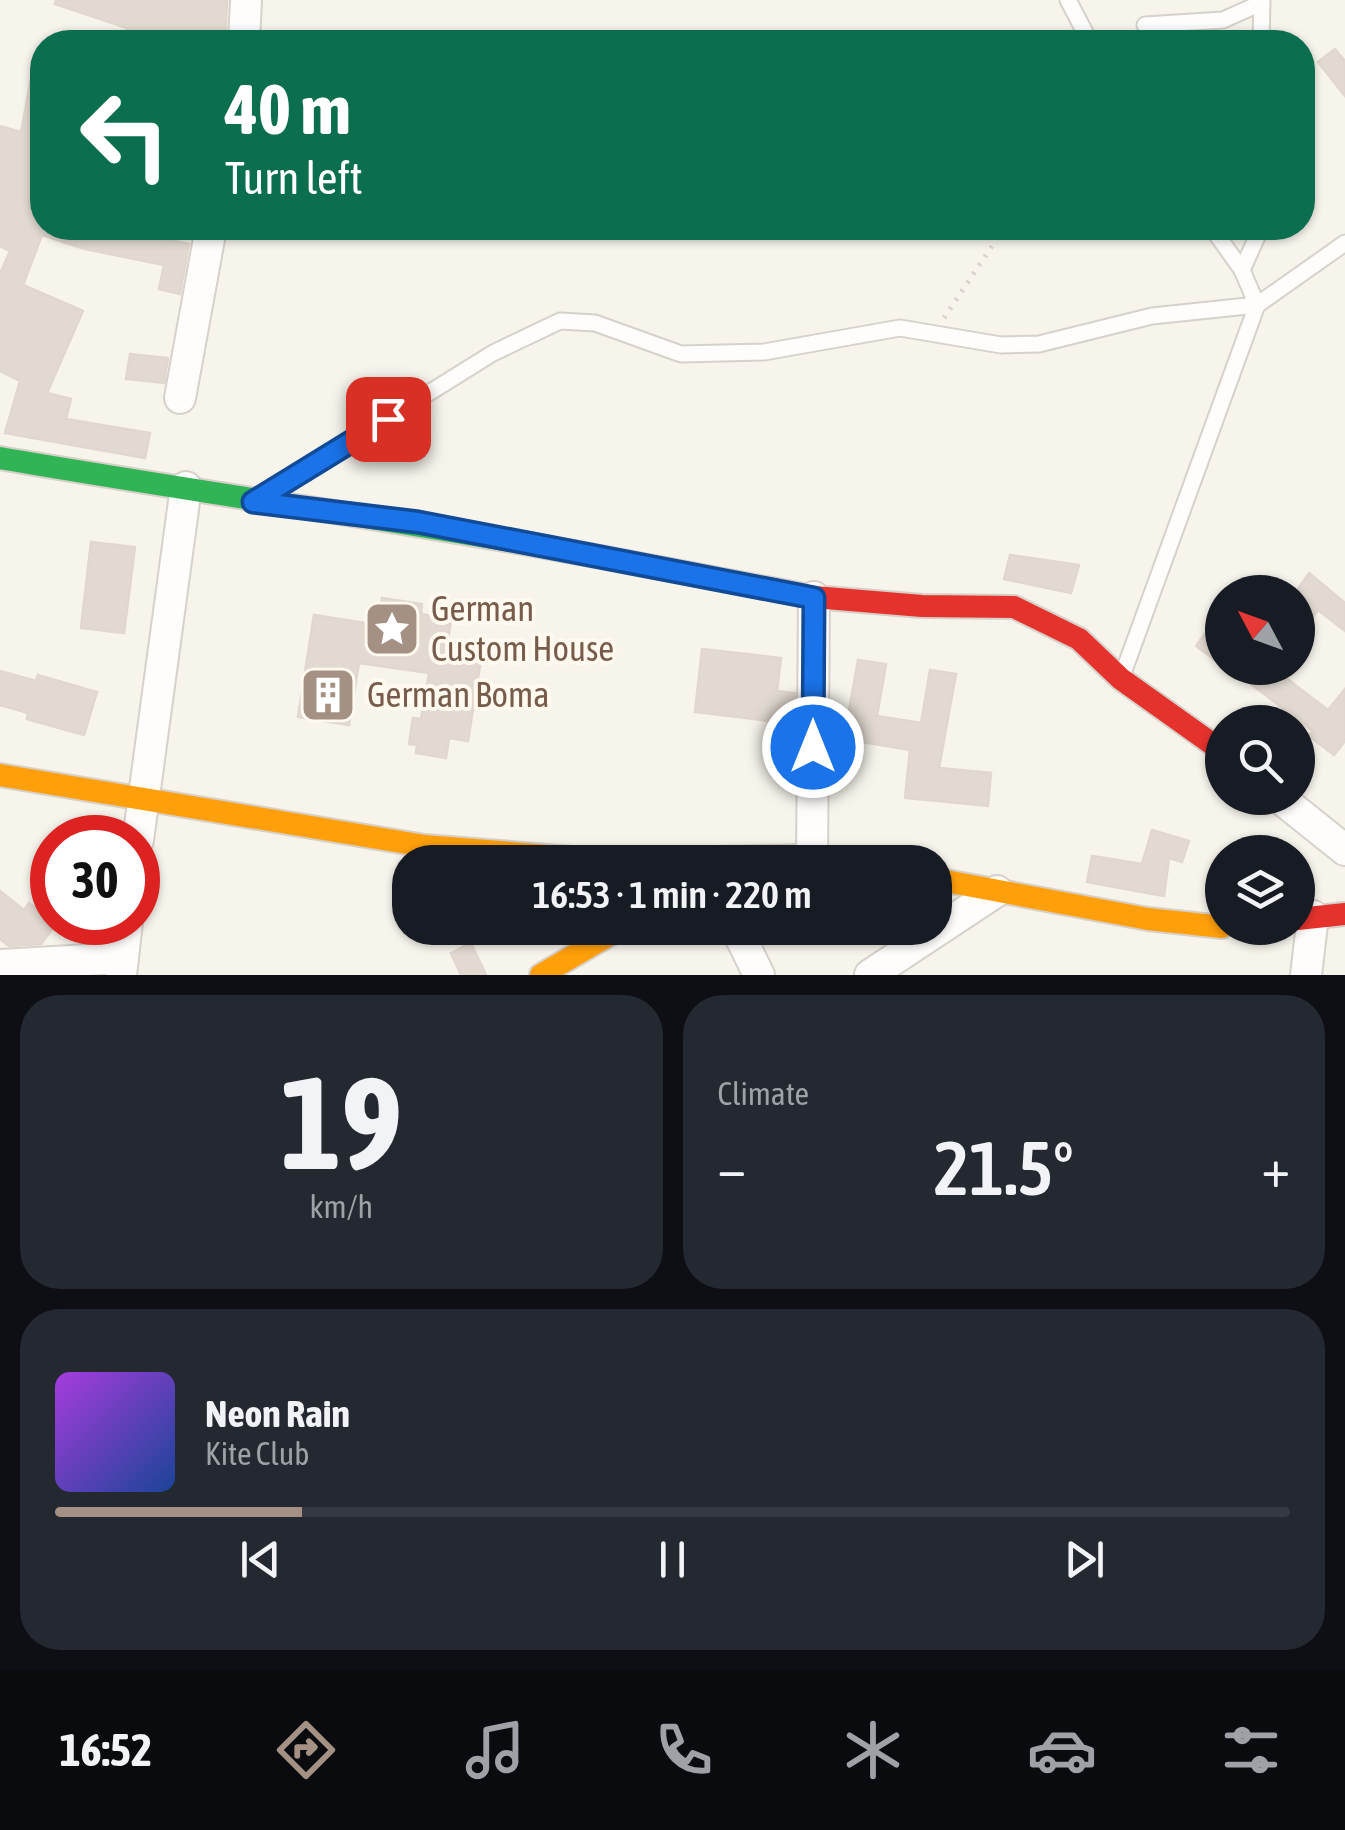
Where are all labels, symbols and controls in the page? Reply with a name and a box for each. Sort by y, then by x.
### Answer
text: 40 m [225,69,351,149]
icon: left [60,70,190,200]
text: Turn left [225,152,363,204]
pin [346,377,431,462]
icon: arrive [361,392,416,447]
north arrow [1205,575,1315,685]
map controls [1205,575,1315,945]
place label: German Custom House [431,588,614,668]
place icon: German Custom House [362,599,422,659]
building icon: German Boma [298,665,358,725]
place label: German Boma [367,674,550,714]
position arrow [761,695,865,799]
button: search [1205,705,1315,815]
speed limit sign: 30 [30,815,160,945]
button: layers [1205,835,1315,945]
text: 16:53 · 1 min · 220 m [532,873,812,916]
text: 19 [280,1048,402,1197]
text: Climate [718,1075,809,1112]
text: 21.5° [934,1125,1074,1211]
text: − [718,1136,746,1199]
text: + [1261,1136,1290,1199]
text: km/h [310,1188,373,1225]
text: Neon Rain [205,1392,350,1435]
text: Kite Club [205,1435,309,1472]
icon: previous [233,1532,288,1587]
icon: pause [645,1532,700,1587]
icon: next [1057,1532,1112,1587]
icon: directions [271,1715,341,1785]
icon: music [460,1715,530,1785]
icon: phone [649,1715,719,1785]
icon: climate [838,1715,908,1785]
icon: car [1027,1715,1097,1785]
icon: filters [1216,1715,1286,1785]
text: 16:52 [59,1724,152,1776]

